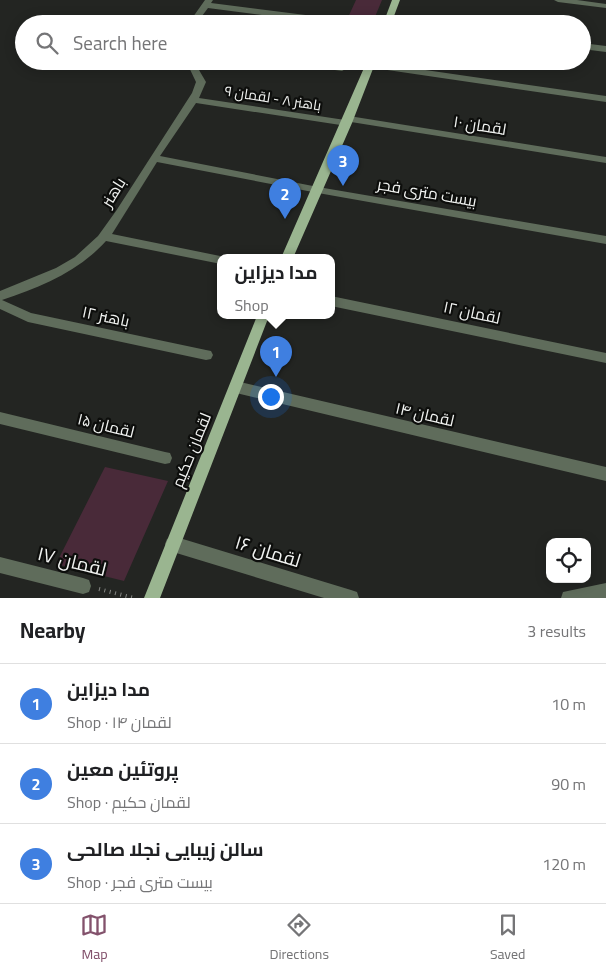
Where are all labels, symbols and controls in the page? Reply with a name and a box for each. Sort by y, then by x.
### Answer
search box [15,15,591,70]
text: Search here [73,25,167,61]
icon: search [33,29,61,57]
street label: باهنر ۸ - لقمان ۹ [223,78,323,118]
street label: لقمان ۱۰ [451,106,509,144]
pin: 3 [327,145,359,186]
street label: بیست متری فجر [374,168,479,216]
street label: باهنر [91,171,134,214]
pin: 2 [269,178,301,219]
popup [217,254,335,319]
text: مدا دیزاین [234,254,318,290]
text: Shop [234,290,269,320]
street label: لقمان ۱۲ [441,291,503,333]
street label: باهنر ۱۲ [79,296,133,336]
pin: 1 [260,336,292,377]
your location [258,384,284,410]
street label: لقمان ۱۴ [392,393,458,435]
street label: لقمان ۱۵ [74,403,138,447]
street label: لقمان حکیم [162,408,220,492]
street label: لقمان ۱۶ [230,524,306,578]
street label: لقمان ۱۷ [34,535,110,587]
map controls [546,538,591,583]
button: locate [546,538,591,583]
text: Nearby [20,611,86,650]
text: 3 results [527,616,586,646]
text: مدا دیزاین [67,671,150,707]
text: 1 [32,689,40,719]
text: 10 m [551,689,586,719]
text: Shop · لقمان ۱۴ [67,707,172,737]
text: پروتئین معین [67,751,179,787]
text: 2 [32,769,40,799]
text: 90 m [551,769,586,799]
text: Shop · لقمان حکیم [67,787,191,817]
text: سالن زیبایی نجلا صالحی [67,831,263,867]
text: 3 [32,849,40,879]
text: 120 m [542,849,586,879]
text: Shop · بیست متری فجر [67,867,213,897]
tab: Map [80,911,108,967]
tab: Directions [269,911,329,967]
tab: Saved [490,911,525,967]

